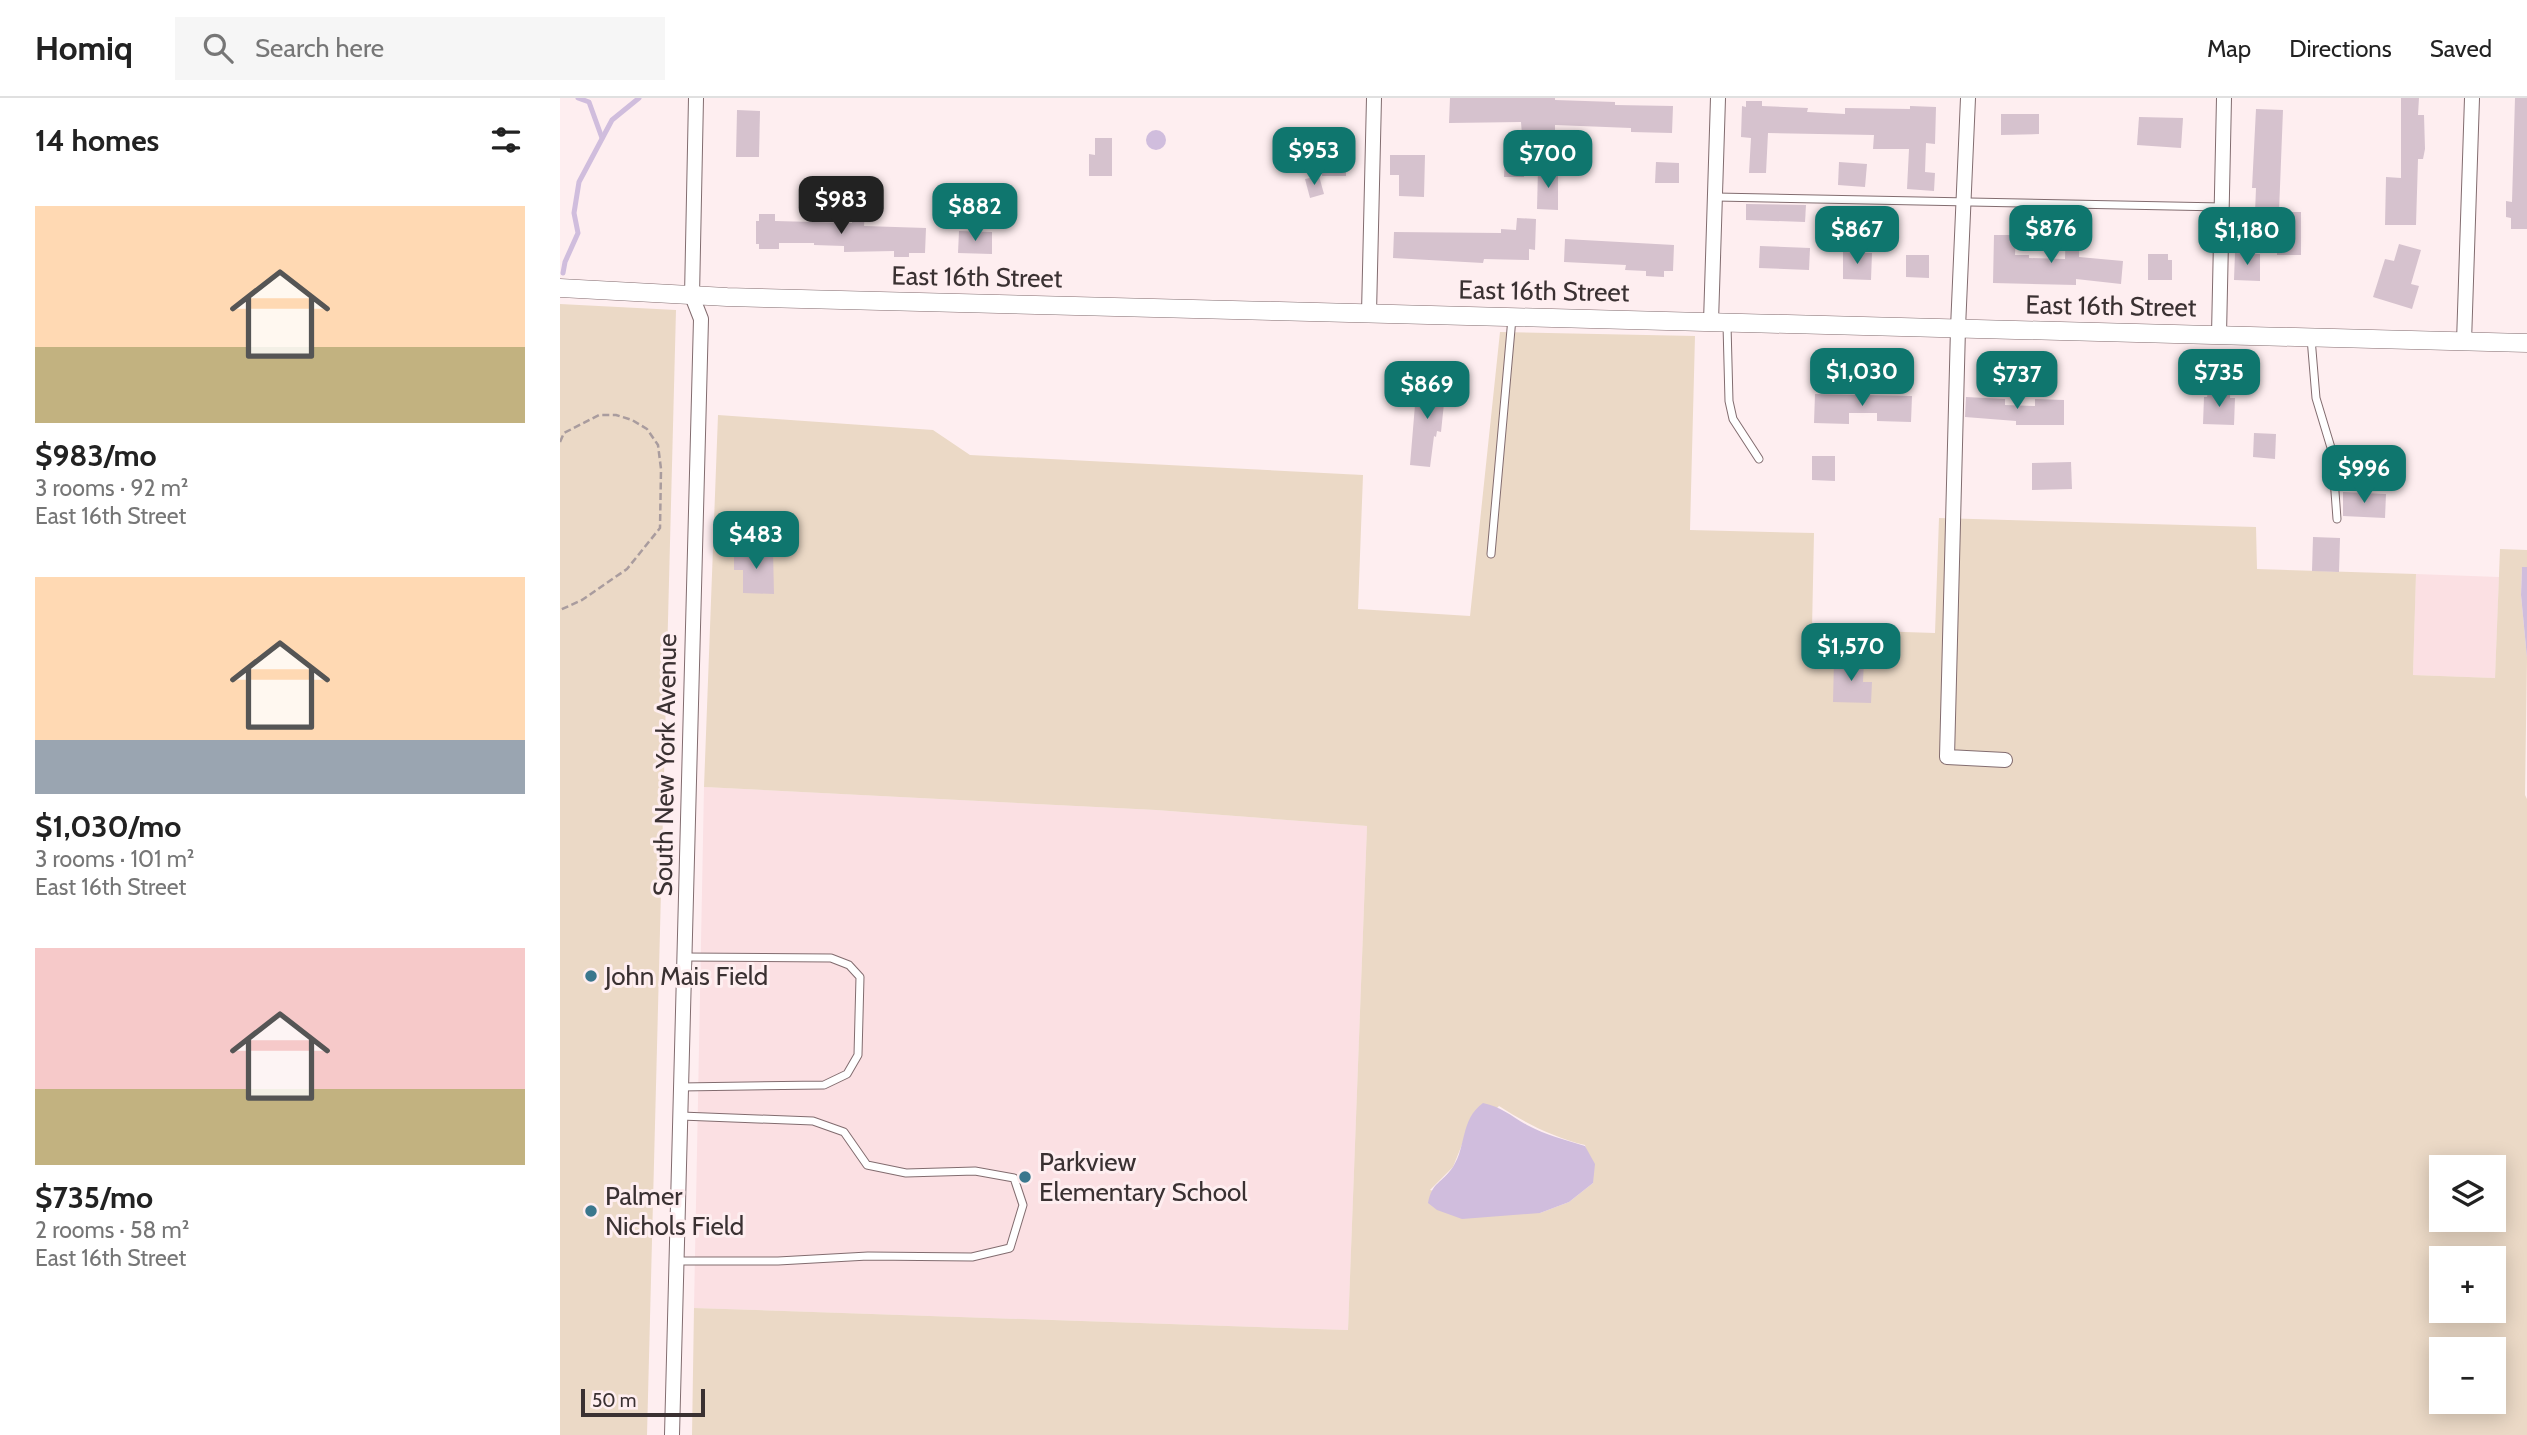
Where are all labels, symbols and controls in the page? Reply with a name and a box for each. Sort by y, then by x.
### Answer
search box [175,17,665,80]
text: Homiq [35,28,133,68]
icon: search [199,29,237,67]
text: Search here [255,32,384,64]
text: Map [2207,34,2251,63]
text: Directions [2289,34,2392,63]
text: Saved [2430,34,2492,63]
icon: filters [487,121,525,159]
text: 14 homes [35,122,159,159]
pin: $953 [1273,127,1355,187]
pin: $700 [1507,130,1589,190]
text: $953 [1288,136,1340,164]
text: $700 [1519,139,1577,167]
pin: $983 [800,176,882,236]
pin: $882 [934,184,1016,243]
text: $983 [815,185,867,213]
text: $882 [948,192,1002,220]
pin: $867 [1816,206,1898,266]
pin: $876 [2010,206,2092,265]
pin: $1,180 [2190,208,2304,267]
text: $876 [2025,214,2077,242]
text: $867 [1831,215,1883,243]
text: $1,180 [2214,216,2280,244]
icon: home [217,251,343,377]
street label: East 16th Street [891,260,1063,294]
street label: East 16th Street [1458,274,1630,308]
street label: East 16th Street [2025,289,2197,323]
pin: $1,030 [1805,348,1919,408]
pin: $735 [2178,350,2260,409]
pin: $737 [1976,352,2058,411]
text: $1,030 [1826,357,1898,385]
text: $735 [2194,358,2244,386]
text: $737 [1992,360,2042,388]
pin: $869 [1386,362,1468,421]
text: $869 [1400,370,1454,398]
text: $983/mo [35,437,157,474]
pin: $996 [2323,446,2405,505]
text: $996 [2338,454,2390,482]
text: 3 rooms · 92 m² [35,474,189,502]
text: East 16th Street [35,502,186,530]
pin: $483 [715,512,797,571]
text: $483 [729,520,783,548]
icon: home [217,622,343,748]
pin: $1,570 [1794,624,1908,683]
text: $1,570 [1817,632,1885,660]
street label: South New York Avenue [647,633,683,897]
text: $1,030/mo [35,808,181,845]
text: 3 rooms · 101 m² [35,845,194,873]
text: East 16th Street [35,873,186,901]
place label: John Mais Field [604,960,768,992]
marker: John Mais Field [583,968,599,984]
icon: home [217,993,343,1119]
place label: Parkview Elementary School [1039,1146,1247,1208]
map controls [2429,1155,2506,1414]
button: layers [2429,1155,2506,1232]
marker: Parkview Elementary School [1017,1169,1033,1185]
text: $735/mo [35,1179,153,1216]
place label: Palmer Nichols Field [605,1180,744,1242]
marker: Palmer Nichols Field [583,1203,599,1219]
text: 2 rooms · 58 m² [35,1216,189,1244]
text: East 16th Street [35,1244,186,1272]
button: + [2429,1246,2506,1323]
button: − [2429,1337,2506,1414]
scale bar [581,1386,705,1418]
text: 50 m [592,1389,636,1412]

